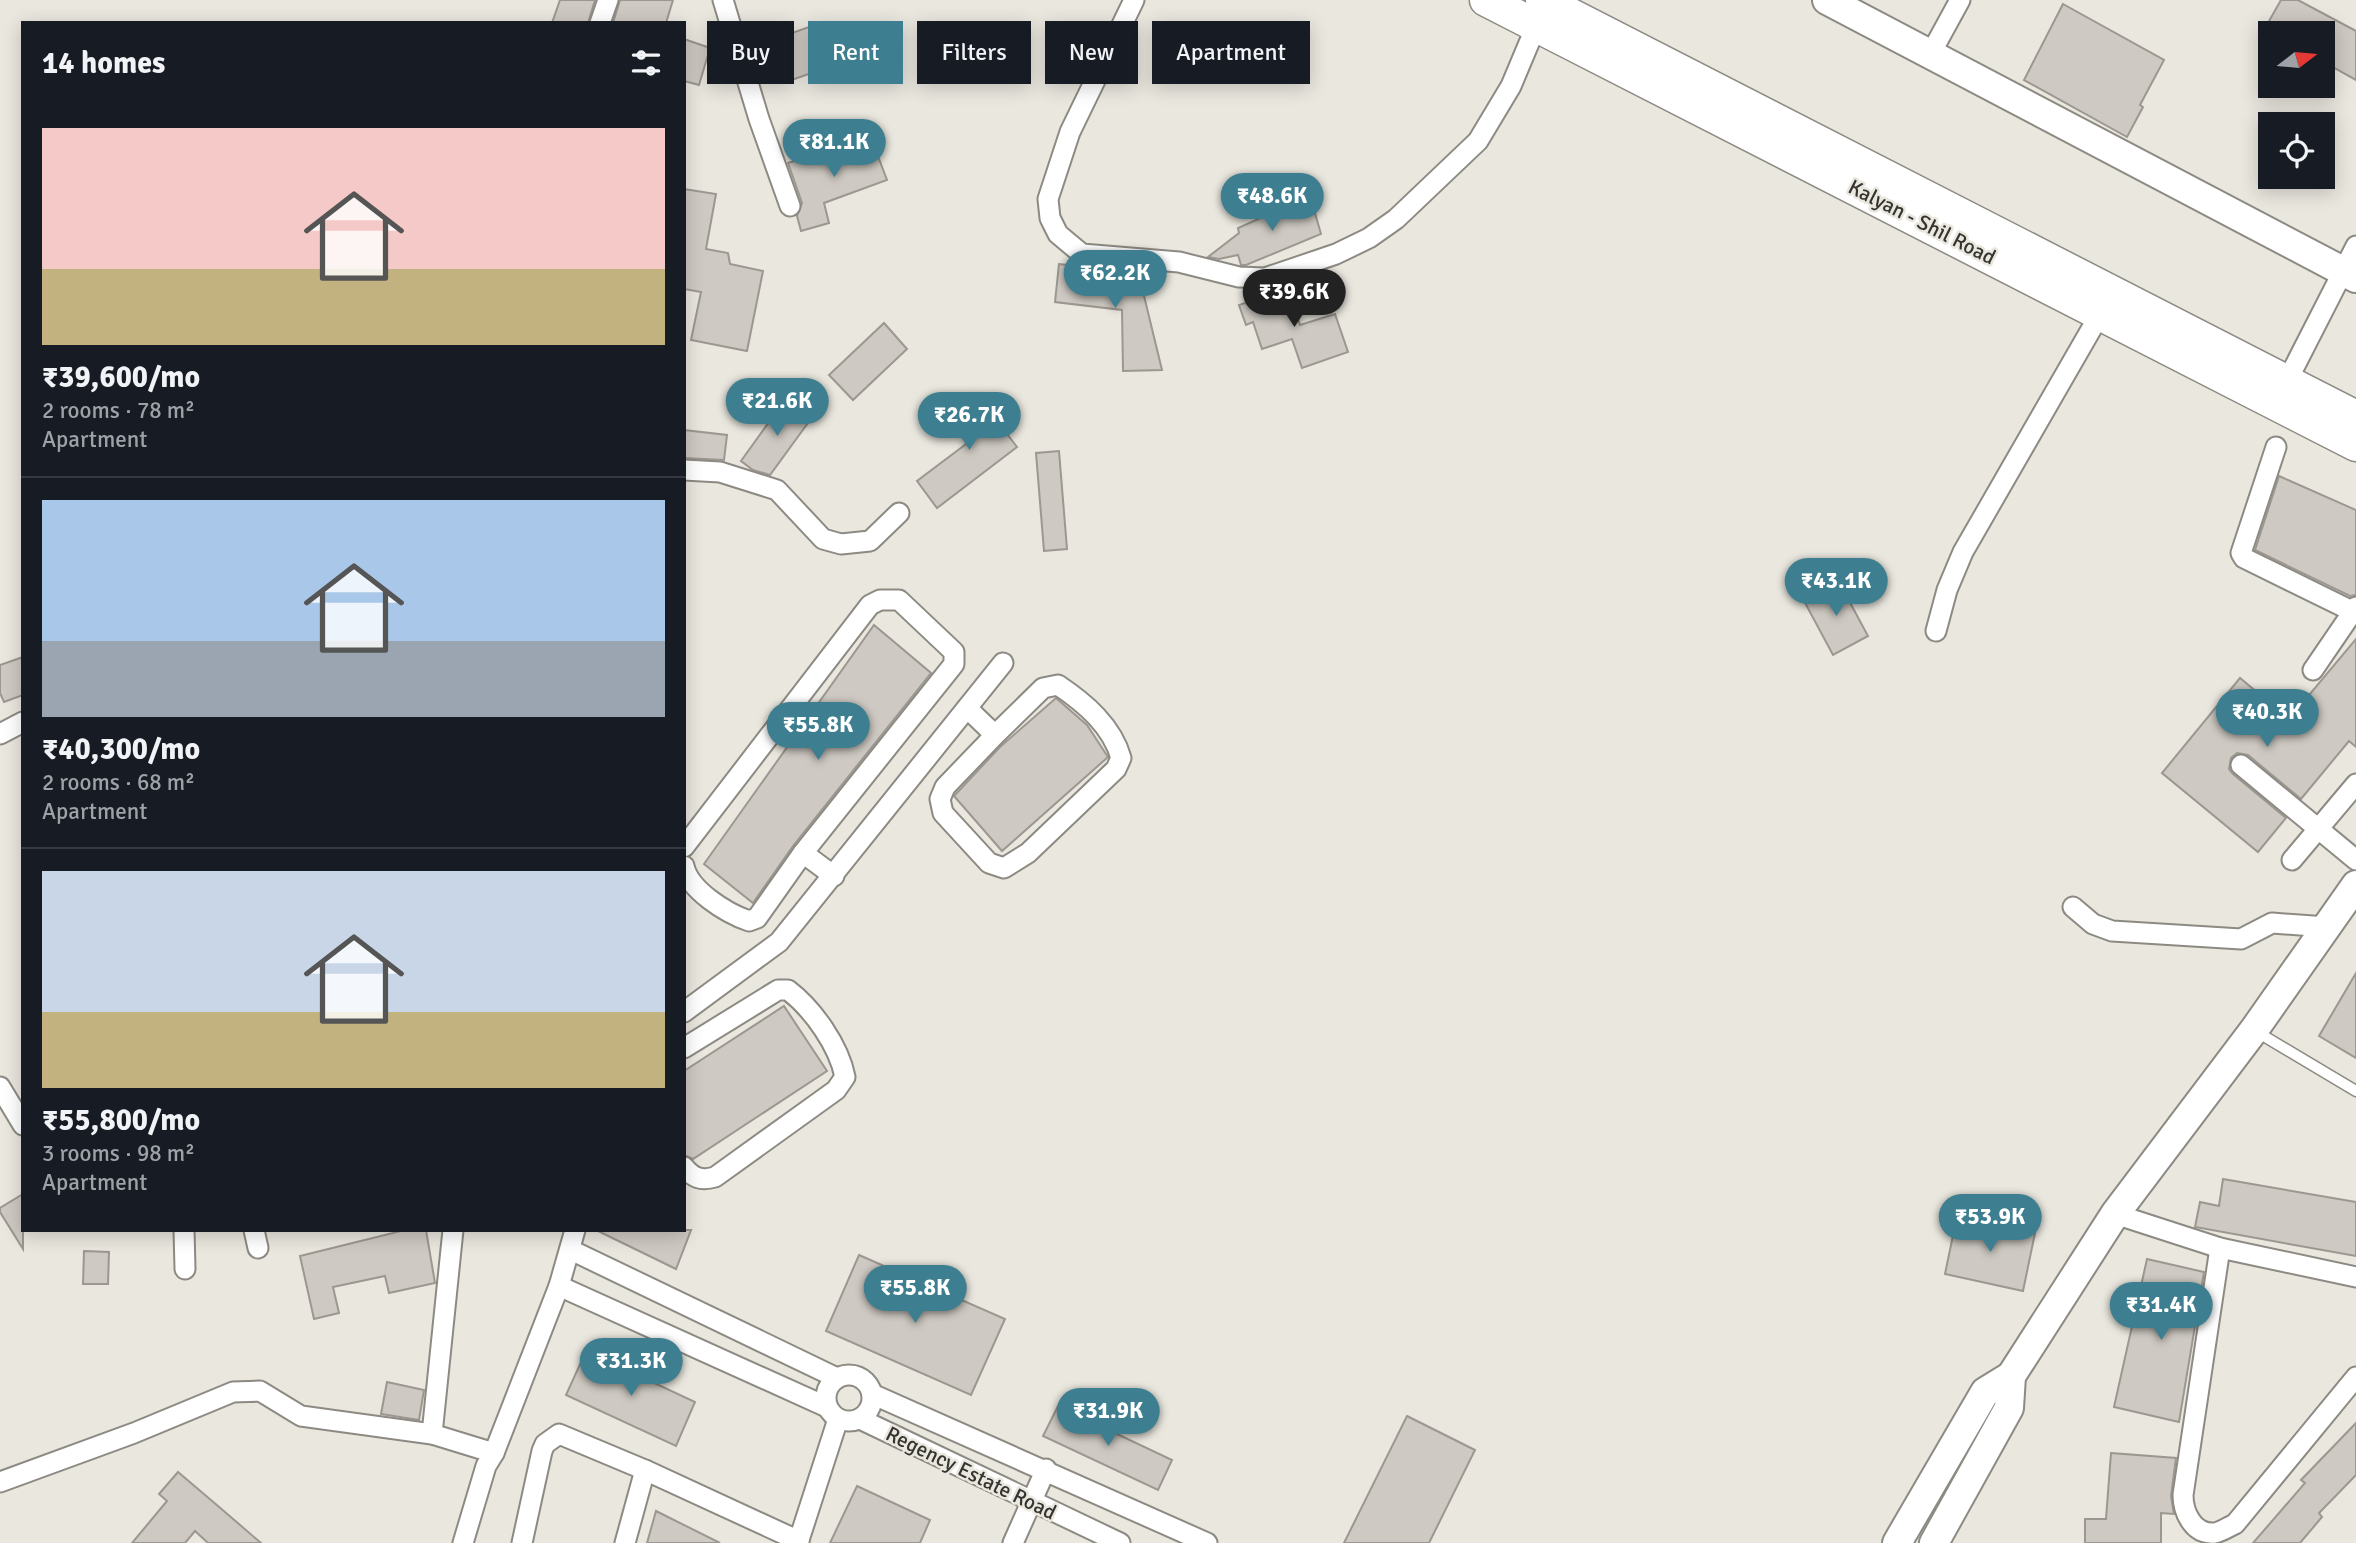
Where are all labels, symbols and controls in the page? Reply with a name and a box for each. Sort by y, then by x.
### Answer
chip: Buy [707,21,794,84]
chip: Rent [808,21,903,84]
chip: Filters [917,21,1031,84]
chip: New [1045,21,1138,84]
chip: Apartment [1152,21,1310,84]
north arrow [2258,21,2334,98]
map controls [2258,21,2335,189]
icon: filters [627,44,665,82]
text: 14 homes [42,45,165,82]
button: locate [2258,112,2335,189]
pin: ₹81.1K [777,120,891,179]
text: ₹81.1K [799,127,869,156]
icon: home [291,173,417,299]
pin: ₹48.6K [1215,174,1329,233]
street label: Kalyan - Shil Road [1844,174,2000,270]
text: ₹48.6K [1237,181,1307,210]
pin: ₹62.2K [1058,250,1172,310]
text: ₹62.2K [1080,258,1150,287]
pin: ₹39.6K [1237,270,1351,329]
text: ₹39.6K [1259,277,1329,306]
text: ₹39,600/mo [42,359,200,396]
pin: ₹21.6K [720,378,834,438]
text: ₹21.6K [742,386,812,415]
pin: ₹26.7K [912,392,1026,452]
text: 2 rooms · 78 m² [42,396,195,425]
text: ₹26.7K [934,400,1004,429]
text: Apartment [42,425,147,454]
icon: home [291,545,417,671]
pin: ₹43.1K [1779,558,1893,618]
text: ₹43.1K [1801,566,1871,595]
pin: ₹40.3K [2210,690,2324,749]
text: ₹40.3K [2232,697,2302,726]
pin: ₹55.8K [761,702,875,762]
text: ₹55.8K [783,710,853,739]
text: ₹40,300/mo [42,731,200,768]
text: 2 rooms · 68 m² [42,768,195,797]
text: Apartment [42,797,147,826]
icon: home [291,916,417,1042]
text: ₹55,800/mo [42,1102,200,1139]
text: 3 rooms · 98 m² [42,1139,195,1168]
text: Apartment [42,1168,147,1197]
pin: ₹53.9K [1933,1194,2047,1254]
text: ₹53.9K [1955,1202,2025,1231]
pin: ₹55.8K [858,1266,972,1325]
text: ₹55.8K [880,1273,950,1302]
pin: ₹31.4K [2104,1282,2218,1342]
text: ₹31.4K [2126,1290,2196,1319]
pin: ₹31.3K [574,1338,688,1398]
text: ₹31.3K [596,1346,666,1375]
pin: ₹31.9K [1051,1388,1165,1448]
text: ₹31.9K [1073,1396,1143,1425]
street label: Regency Estate Road [882,1420,1060,1526]

